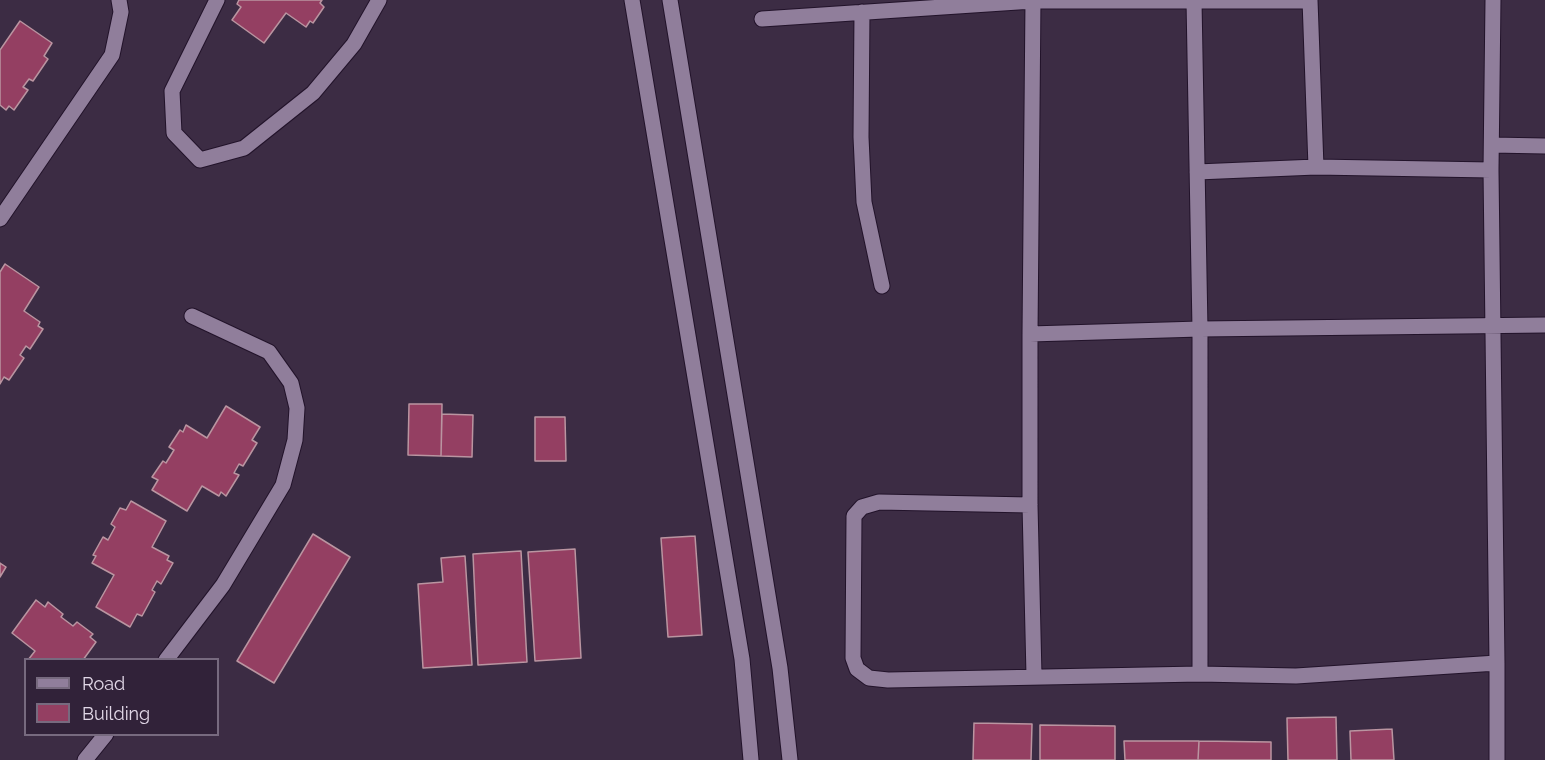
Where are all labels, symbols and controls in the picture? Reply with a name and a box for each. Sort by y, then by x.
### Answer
legend [24,658,219,736]
text: Road [82,673,125,694]
text: Building [82,703,150,724]

